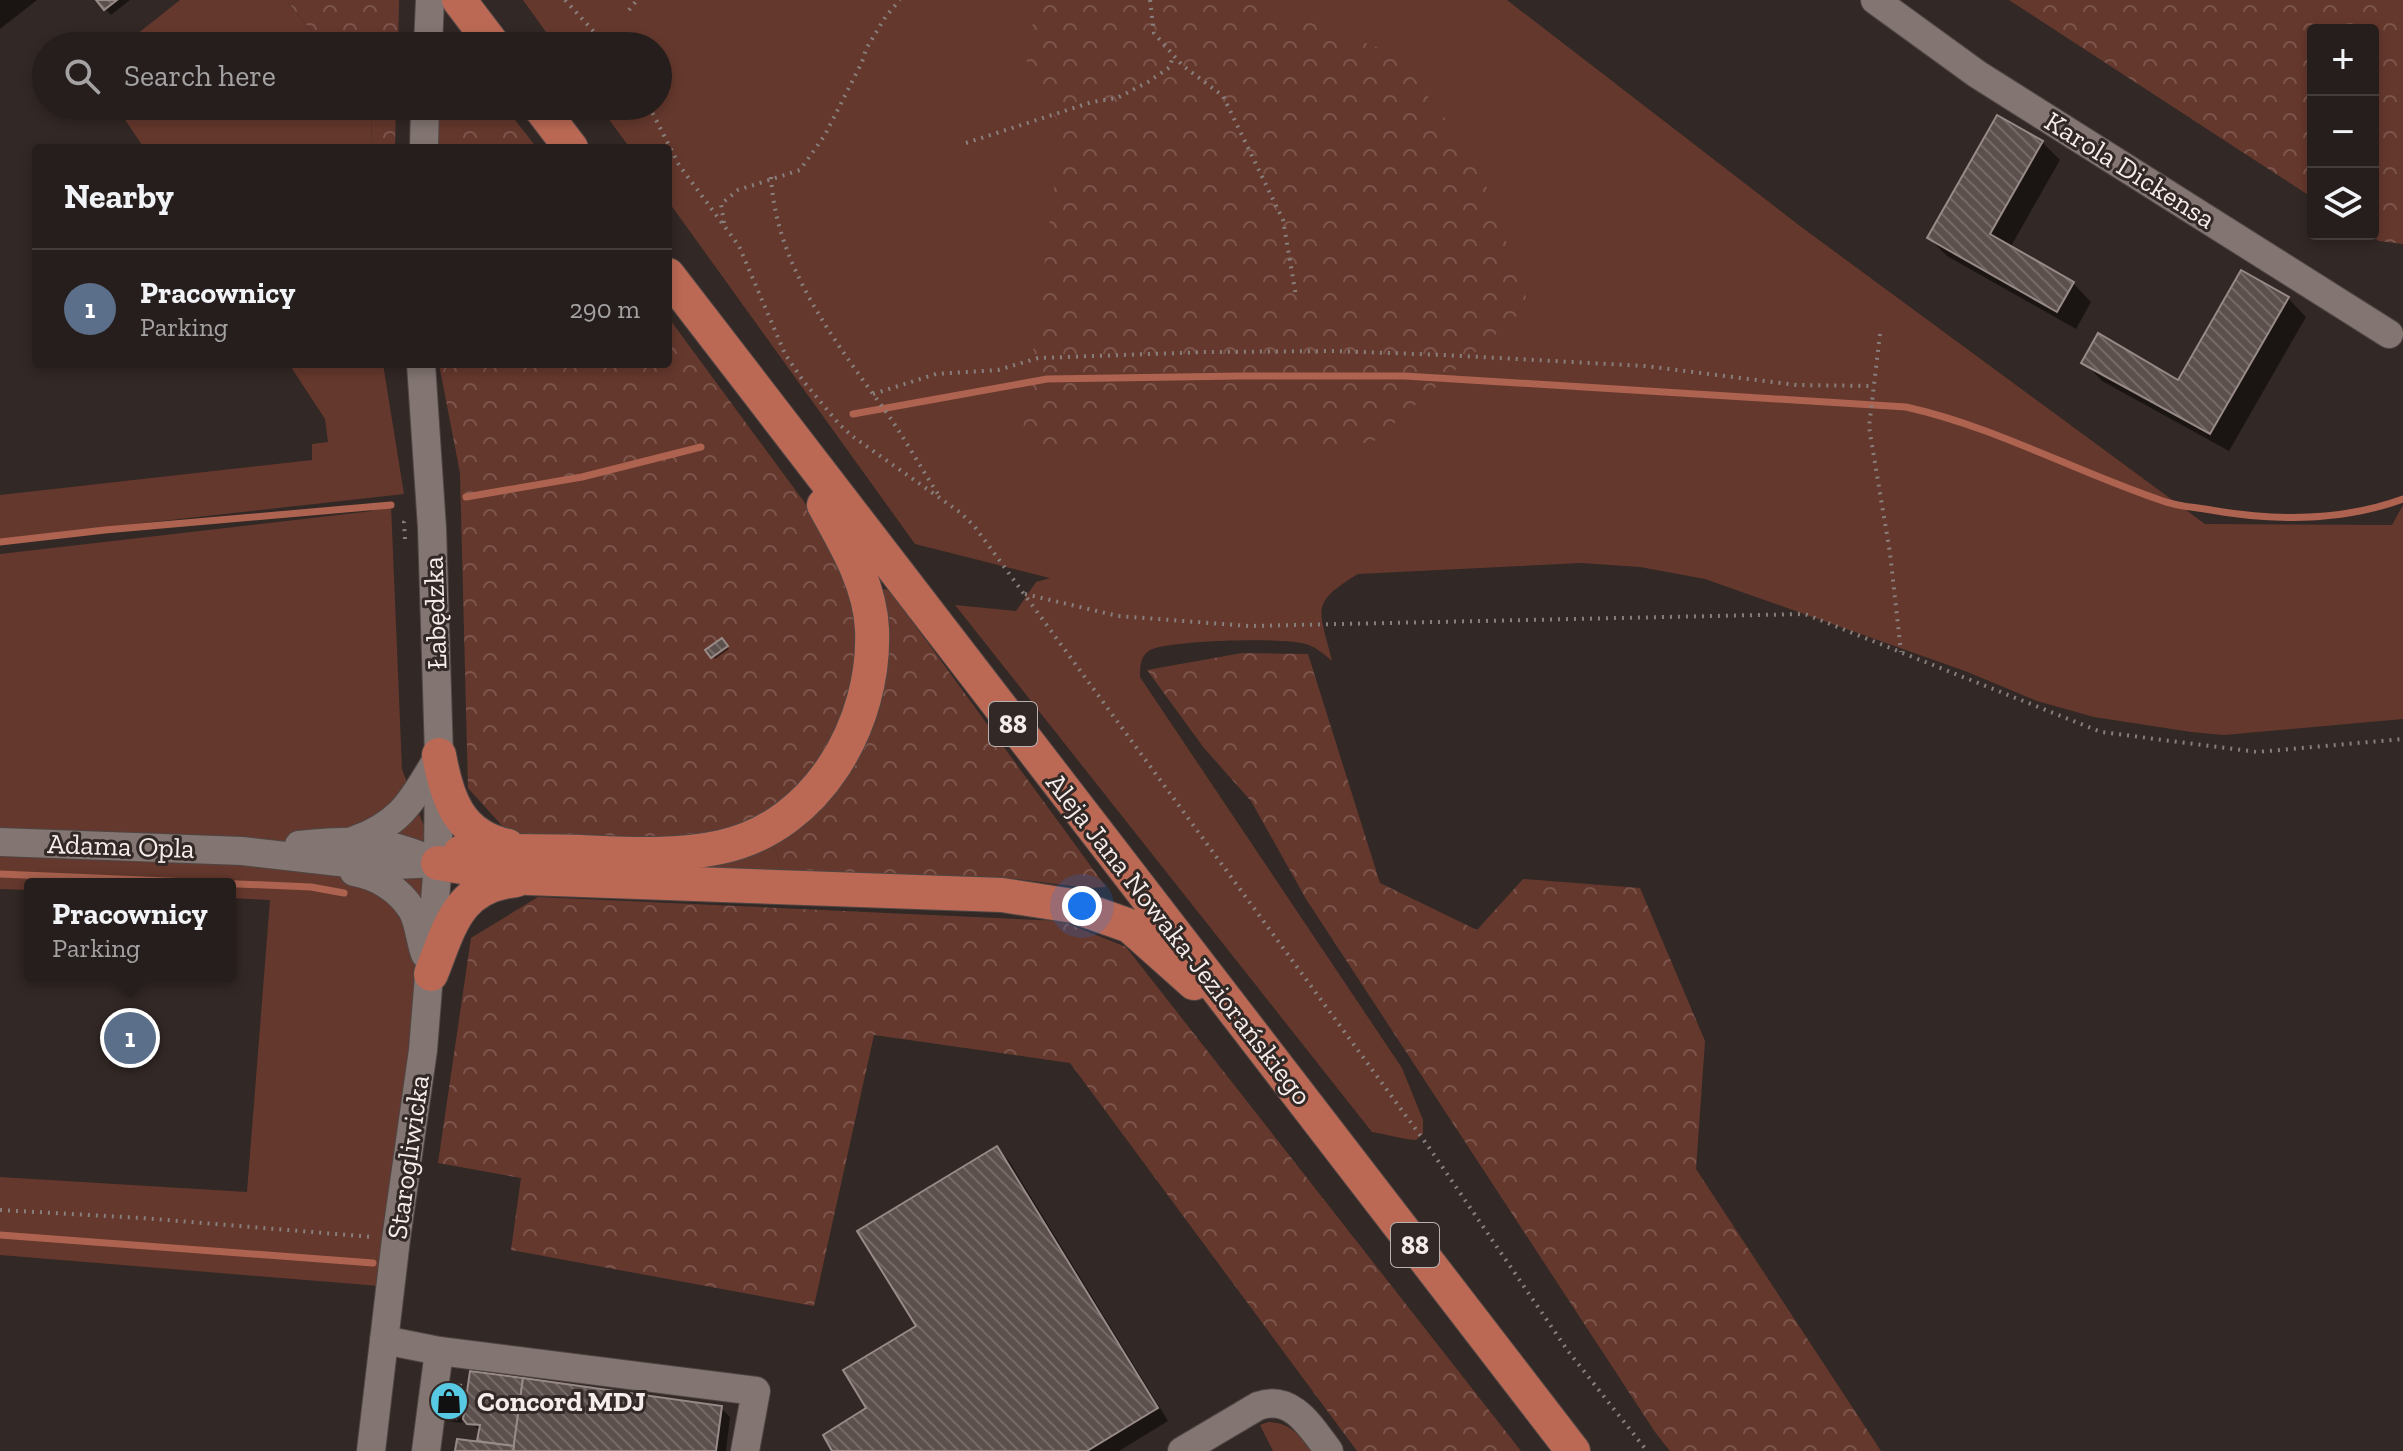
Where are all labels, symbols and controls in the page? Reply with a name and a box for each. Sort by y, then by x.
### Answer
map controls [2307,24,2379,240]
button: + [2307,24,2379,96]
search box [32,32,672,120]
icon: search [60,54,104,98]
text: Search here [124,58,276,94]
button: − [2307,96,2379,168]
street label: Karola Dickensa [2039,104,2222,236]
button: layers [2307,168,2379,240]
text: Nearby [64,176,174,217]
text: Pracownicy [140,275,295,311]
text: 1 [85,293,95,325]
text: 290 m [569,293,640,325]
text: Parking [140,311,228,343]
street label: Łabędzka [417,555,453,670]
road number: 88 [989,702,1037,746]
street label: Aleja Jana Nowaka-Jeziorańskiego [1039,766,1319,1112]
street label: Adama Opla [47,827,196,865]
popup [24,878,236,982]
your location [1062,886,1102,926]
text: Pracownicy [52,896,208,932]
text: Parking [52,932,140,964]
pin: 1 [104,1008,156,1068]
street label: Starogliwicka [380,1072,436,1241]
road number: 88 [1391,1223,1439,1267]
shop icon: Concord MDJ [428,1380,470,1422]
place label: Concord MDJ [477,1385,646,1418]

